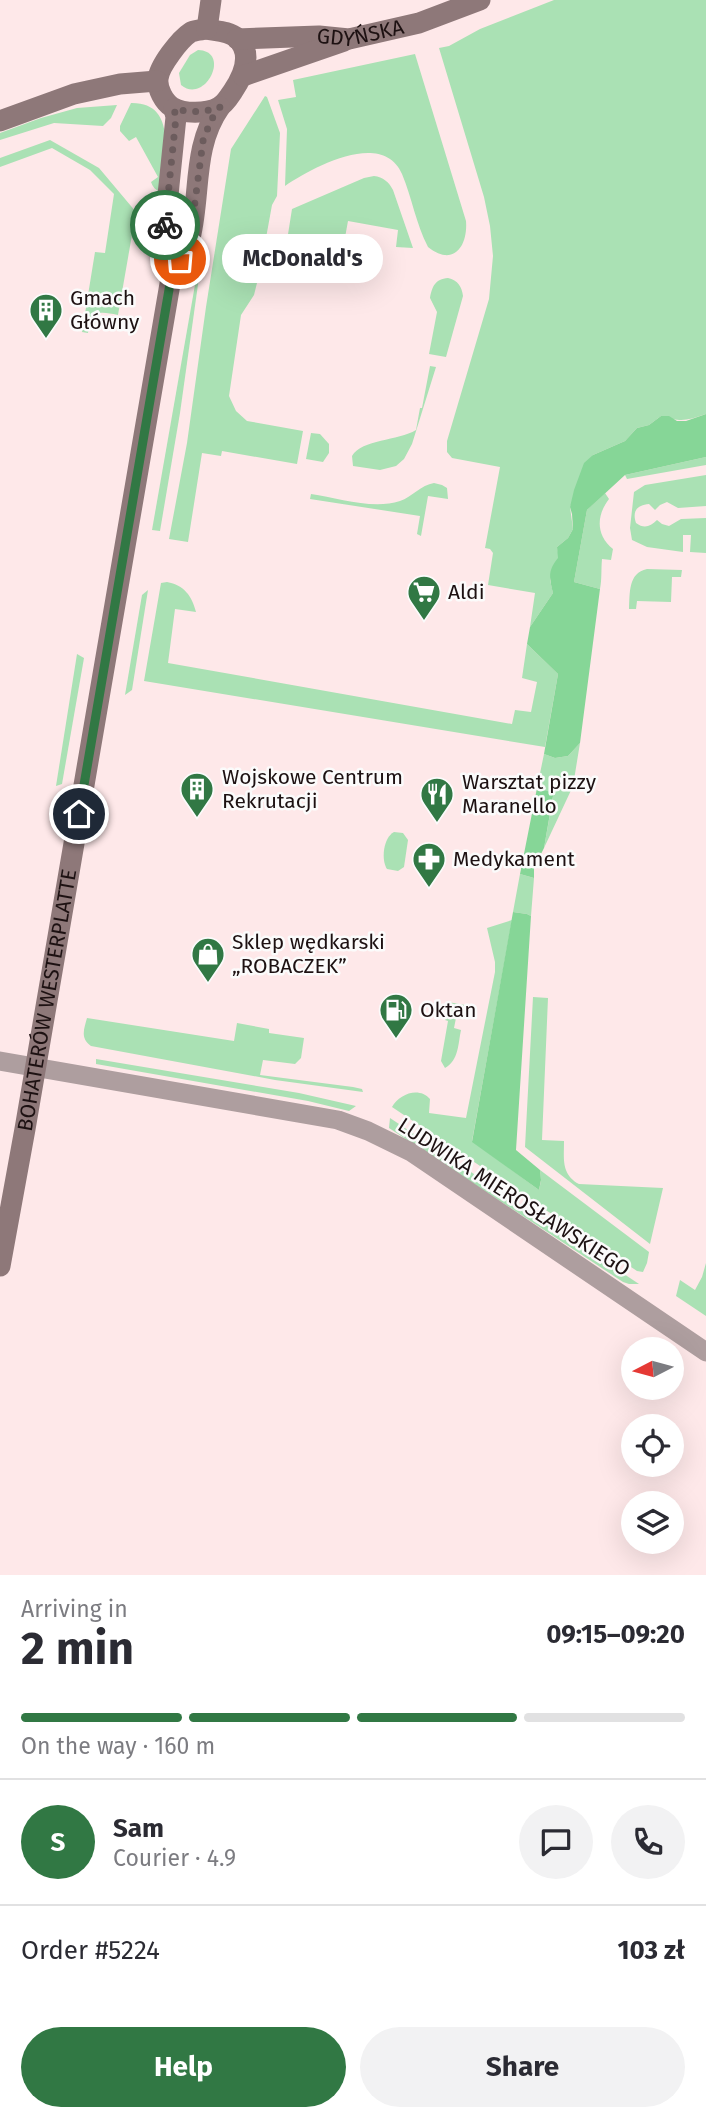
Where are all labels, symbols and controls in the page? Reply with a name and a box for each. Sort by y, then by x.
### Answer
street label: GDYŃSKA [316,14,406,53]
courier [130,190,200,260]
icon: bike [146,206,184,244]
pin [150,229,210,289]
callout: McDonald's [222,234,383,284]
icon: bag [161,240,199,278]
text: McDonald's [242,244,363,272]
place label: Gmach Główny [70,285,140,335]
building icon: Gmach Główny [27,291,65,340]
supermarket icon: Aldi [405,573,443,622]
place label: Aldi [448,579,485,605]
place label: Wojskowe Centrum Rekrutacji [222,764,403,814]
place label: Warsztat pizzy Maranello [462,769,597,819]
building icon: Wojskowe Centrum Rekrutacji [178,770,216,819]
restaurant icon: Warsztat pizzy Maranello [418,775,456,824]
pin [49,784,109,844]
icon: home [60,795,98,833]
pharmacy icon: Medykament [410,840,448,889]
place label: Medykament [453,846,575,872]
street label: BOHATERÓW WESTERPLATTE [12,867,82,1133]
place label: Sklep wędkarski „ROBACZEK” [232,929,385,979]
shop icon: Sklep wędkarski „ROBACZEK” [189,935,227,984]
fuel station icon: Oktan [377,991,415,1040]
place label: Oktan [420,997,476,1023]
street label: LUDWIKA MIEROSŁAWSKIEGO [393,1112,635,1282]
north arrow [621,1337,684,1400]
map controls [621,1337,684,1554]
button: locate [621,1414,684,1477]
button: layers [621,1491,684,1554]
text: Arriving in [21,1595,128,1623]
text: 09:15–09:20 [546,1619,685,1650]
text: 2 min [21,1621,134,1676]
text: On the way · 160 m [21,1732,215,1760]
button: chat [519,1805,593,1879]
button: phone [611,1805,685,1879]
text: Sam [113,1813,164,1844]
text: S [51,1827,65,1858]
text: Courier · 4.9 [113,1844,236,1872]
text: Order #5224 [21,1935,160,1966]
text: 103 zł [617,1935,685,1966]
button: Help [21,2027,346,2107]
button: Share [360,2027,685,2107]

